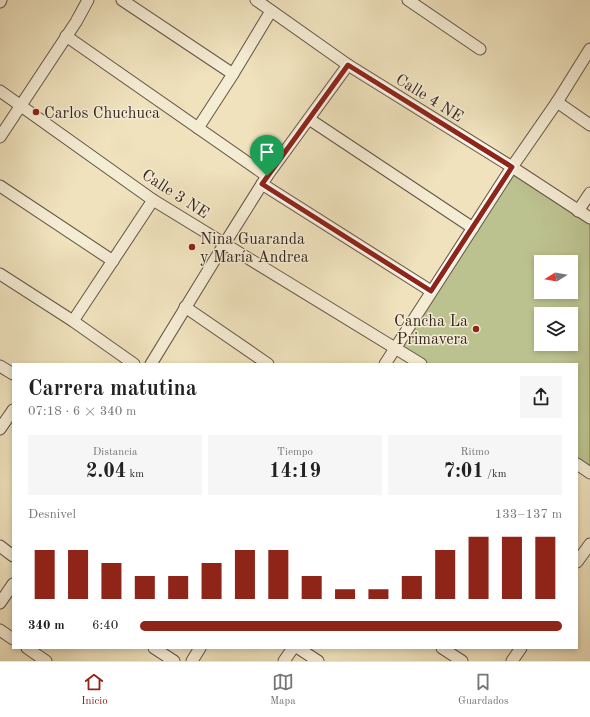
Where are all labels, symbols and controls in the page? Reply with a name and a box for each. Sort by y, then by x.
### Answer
street label: Calle 4 NE [392,72,466,126]
place label: Carlos Chuchuca [44,106,160,122]
marker: Carlos Chuchuca [31,107,41,117]
pin [250,135,284,176]
icon: arrive [256,141,278,163]
street label: Calle 3 NE [139,167,211,222]
place label: Nina Guaranda y María Andrea [200,232,309,266]
marker: Nina Guaranda y María Andrea [187,242,197,252]
north arrow [534,255,578,299]
map controls [534,255,578,351]
button: layers [534,307,578,351]
place label: Cancha La Primavera [394,314,468,348]
marker: Cancha La Primavera [471,324,481,334]
button: share [520,376,562,418]
text: Carrera matutina [28,378,197,400]
text: 07:18 · 6 × 340 m [28,405,136,418]
text: Distancia [93,447,137,458]
text: Tiempo [277,447,313,458]
text: Ritmo [461,447,489,458]
text: 2.04 [86,462,126,482]
text: 14:19 [269,462,321,482]
text: 7:01 [444,462,484,482]
text: km [126,469,144,480]
text: /km [484,469,506,480]
text: Desnivel [28,508,76,521]
text: 133–137 m [495,508,562,521]
text: 340 m [28,619,65,632]
text: 6:40 [92,619,118,632]
tab: Inicio [81,671,108,709]
tab: Mapa [270,671,296,709]
tab: Guardados [458,671,509,709]

